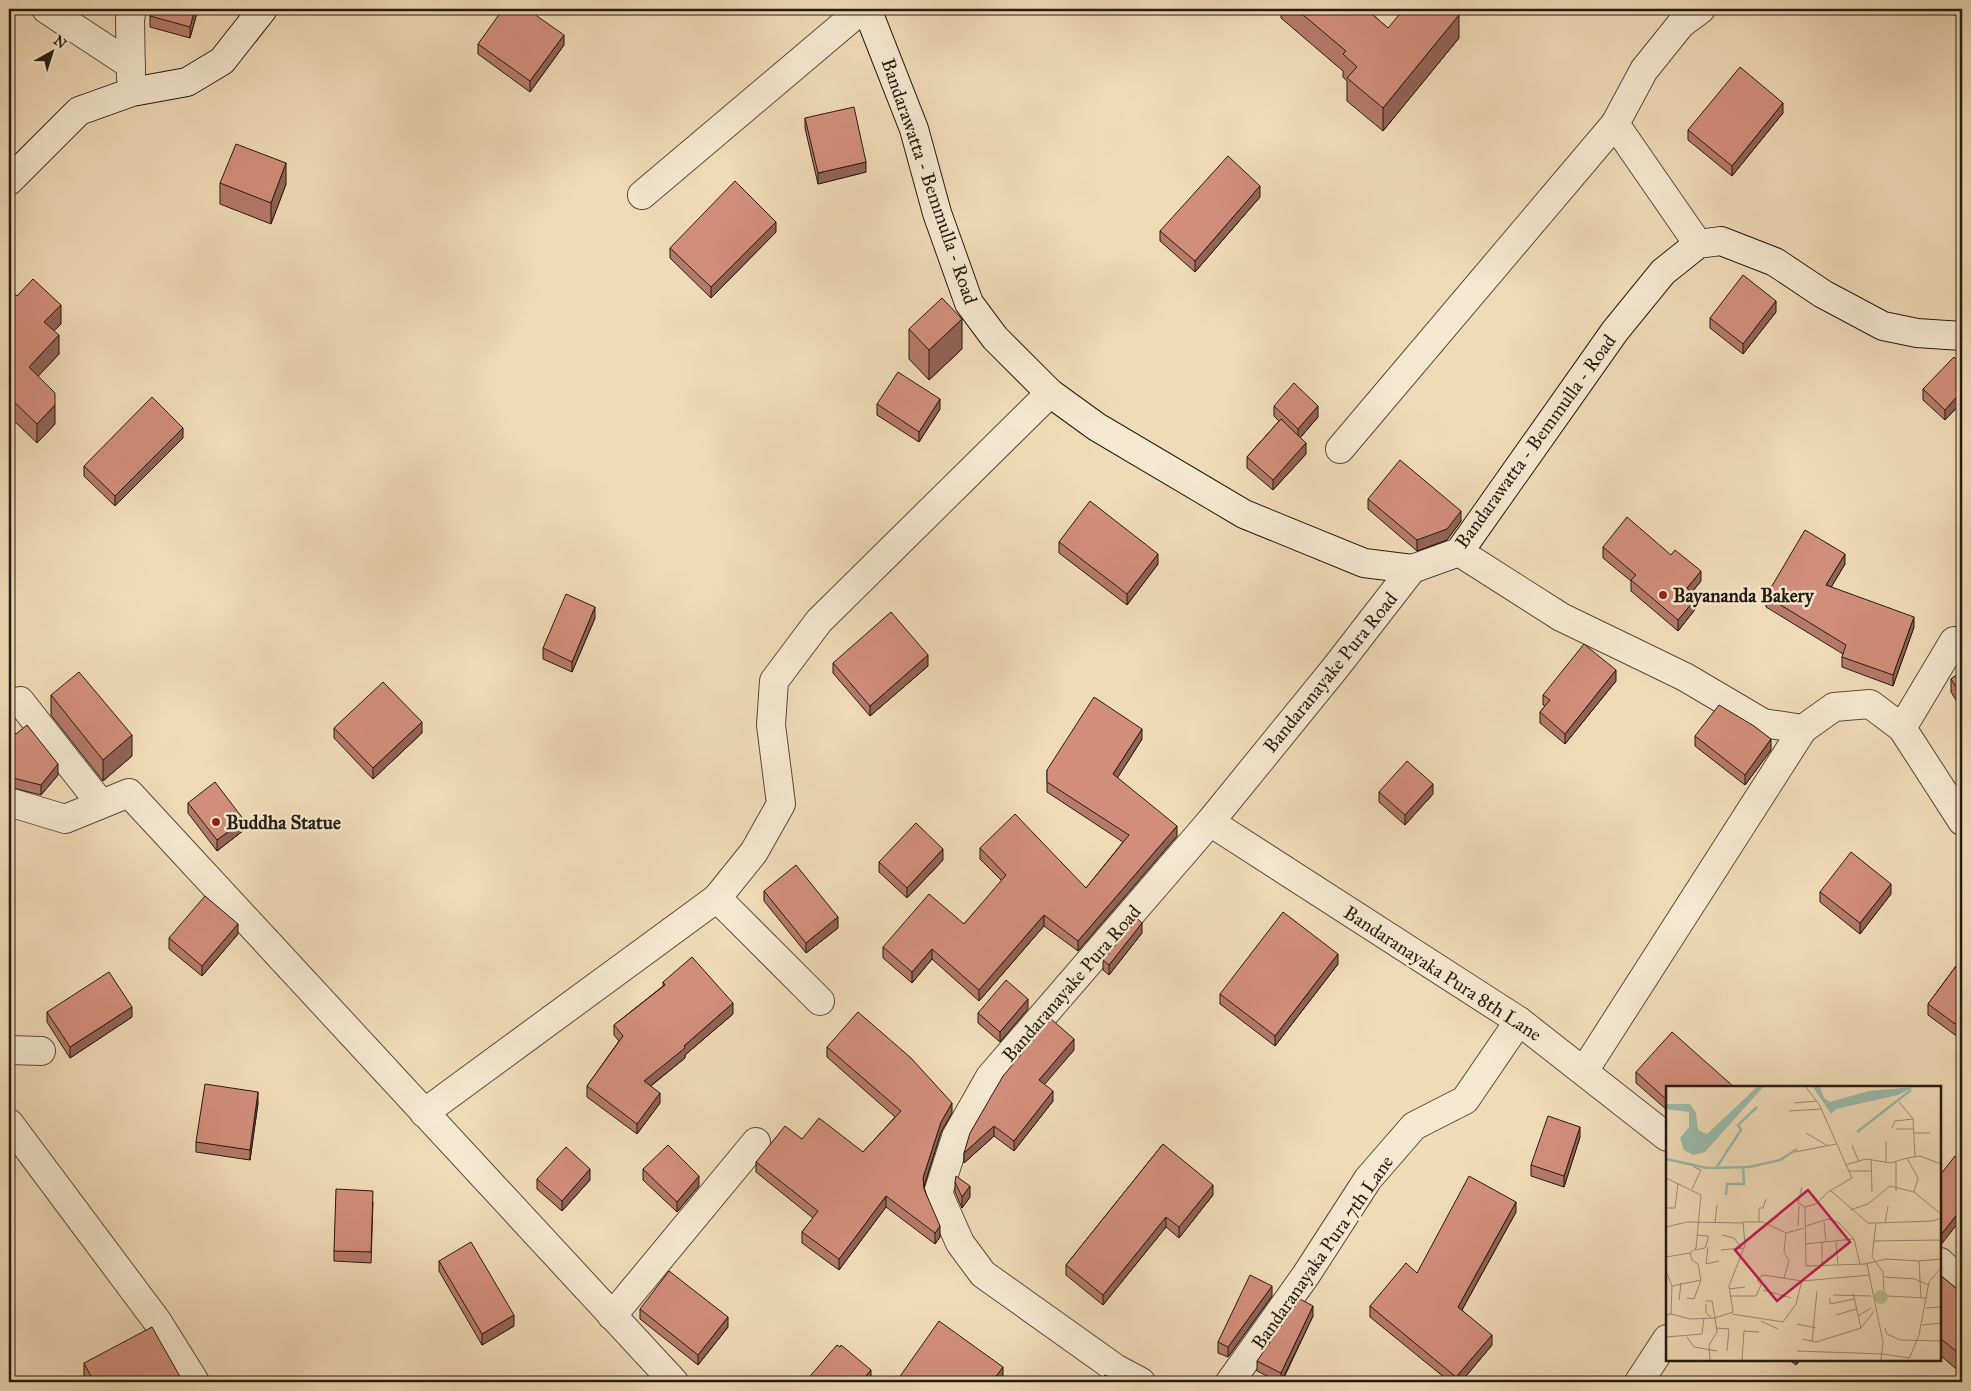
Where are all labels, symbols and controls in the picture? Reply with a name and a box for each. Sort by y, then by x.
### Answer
north arrow [28,28,78,78]
text: N [50,32,70,53]
street label: Bandarawatta - Bemmulla - Road [877,55,983,308]
street label: Bandarawatta - Bemmulla - Road [1450,330,1621,553]
place label: Bayananda Bakery [1673,584,1815,608]
street label: Bandaranayake Pura Road [1259,587,1403,757]
marker: Bayananda Bakery [1657,589,1669,601]
place label: Buddha Statue [226,811,341,834]
marker: Buddha Statue [210,816,222,828]
street label: Bandaranayake Pura Road [997,900,1146,1066]
street label: Bandaranayaka Pura 8th Lane [1339,901,1546,1046]
inset map [1666,1086,1941,1361]
street label: Bandaranayaka Pura 7th Lane [1247,1151,1398,1354]

